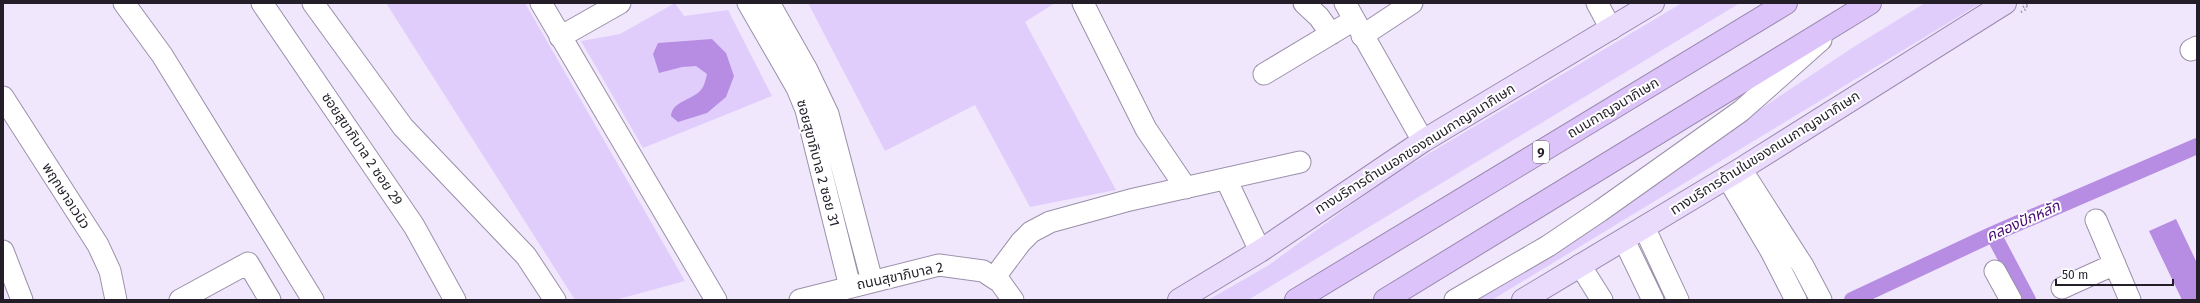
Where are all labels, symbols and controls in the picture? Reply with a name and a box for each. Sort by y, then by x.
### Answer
street label: ถนนกาญจนาภิเษก [1564,74,1662,142]
street label: ทางบริการด้านนอกของถนนกาญจนาภิเษก [1312,80,1518,218]
street label: ทางบริการด้านในของถนนกาญจนาภิเษก [1667,87,1863,219]
street label: ซอยสุขาภิบาล 2 ซอย 29 [318,89,406,209]
street label: ซอยสุขาภิบาล 2 ซอย 31 [793,98,843,228]
road number: 9 [1533,141,1549,163]
street label: พฤกษาอเวนิว [38,160,94,232]
water label: คลองปักหลัก [1983,196,2064,245]
street label: ถนนสุขาภิบาล 2 [855,259,945,293]
scale bar [2056,261,2173,287]
text: 50 m [2062,268,2088,282]

